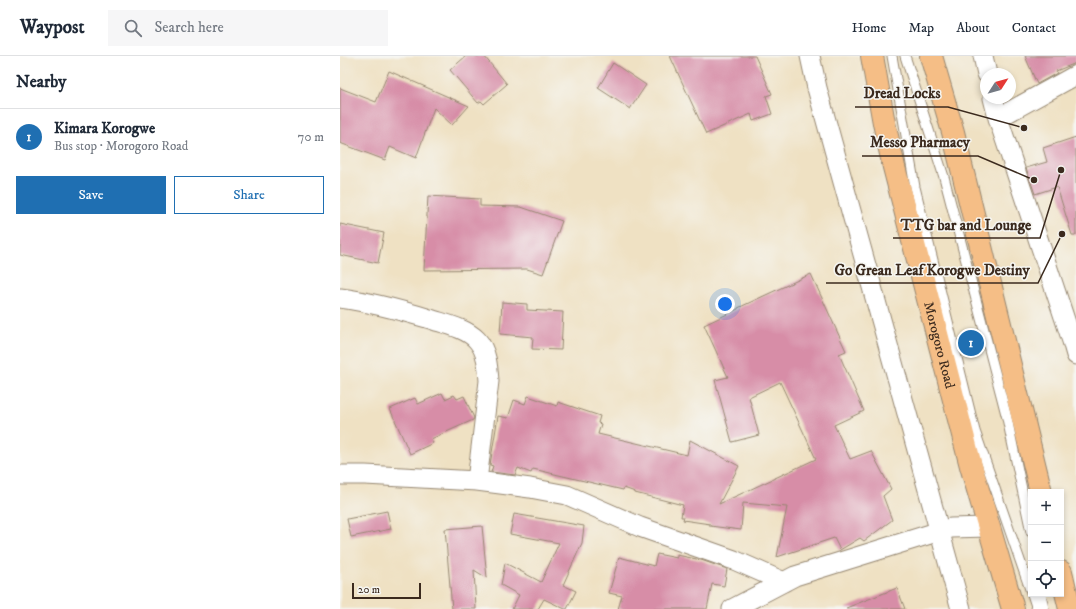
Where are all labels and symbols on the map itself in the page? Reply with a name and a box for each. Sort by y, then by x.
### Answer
north arrow [980,68,1016,104]
callout: Dread Locks [855,80,948,107]
text: Dread Locks [863,84,941,103]
callout: Messo Pharmacy [862,129,978,156]
text: Messo Pharmacy [870,133,971,152]
callout: TTG bar and Lounge [893,211,1040,238]
text: TTG bar and Lounge [900,216,1032,235]
callout: Go Grean Leaf Korogwe Destiny [826,256,1038,283]
text: Go Grean Leaf Korogwe Destiny [834,261,1030,280]
your location [715,294,735,314]
street label: Morogoro Road [919,300,959,391]
pin: 1 [958,328,984,358]
scale bar [352,581,421,600]

